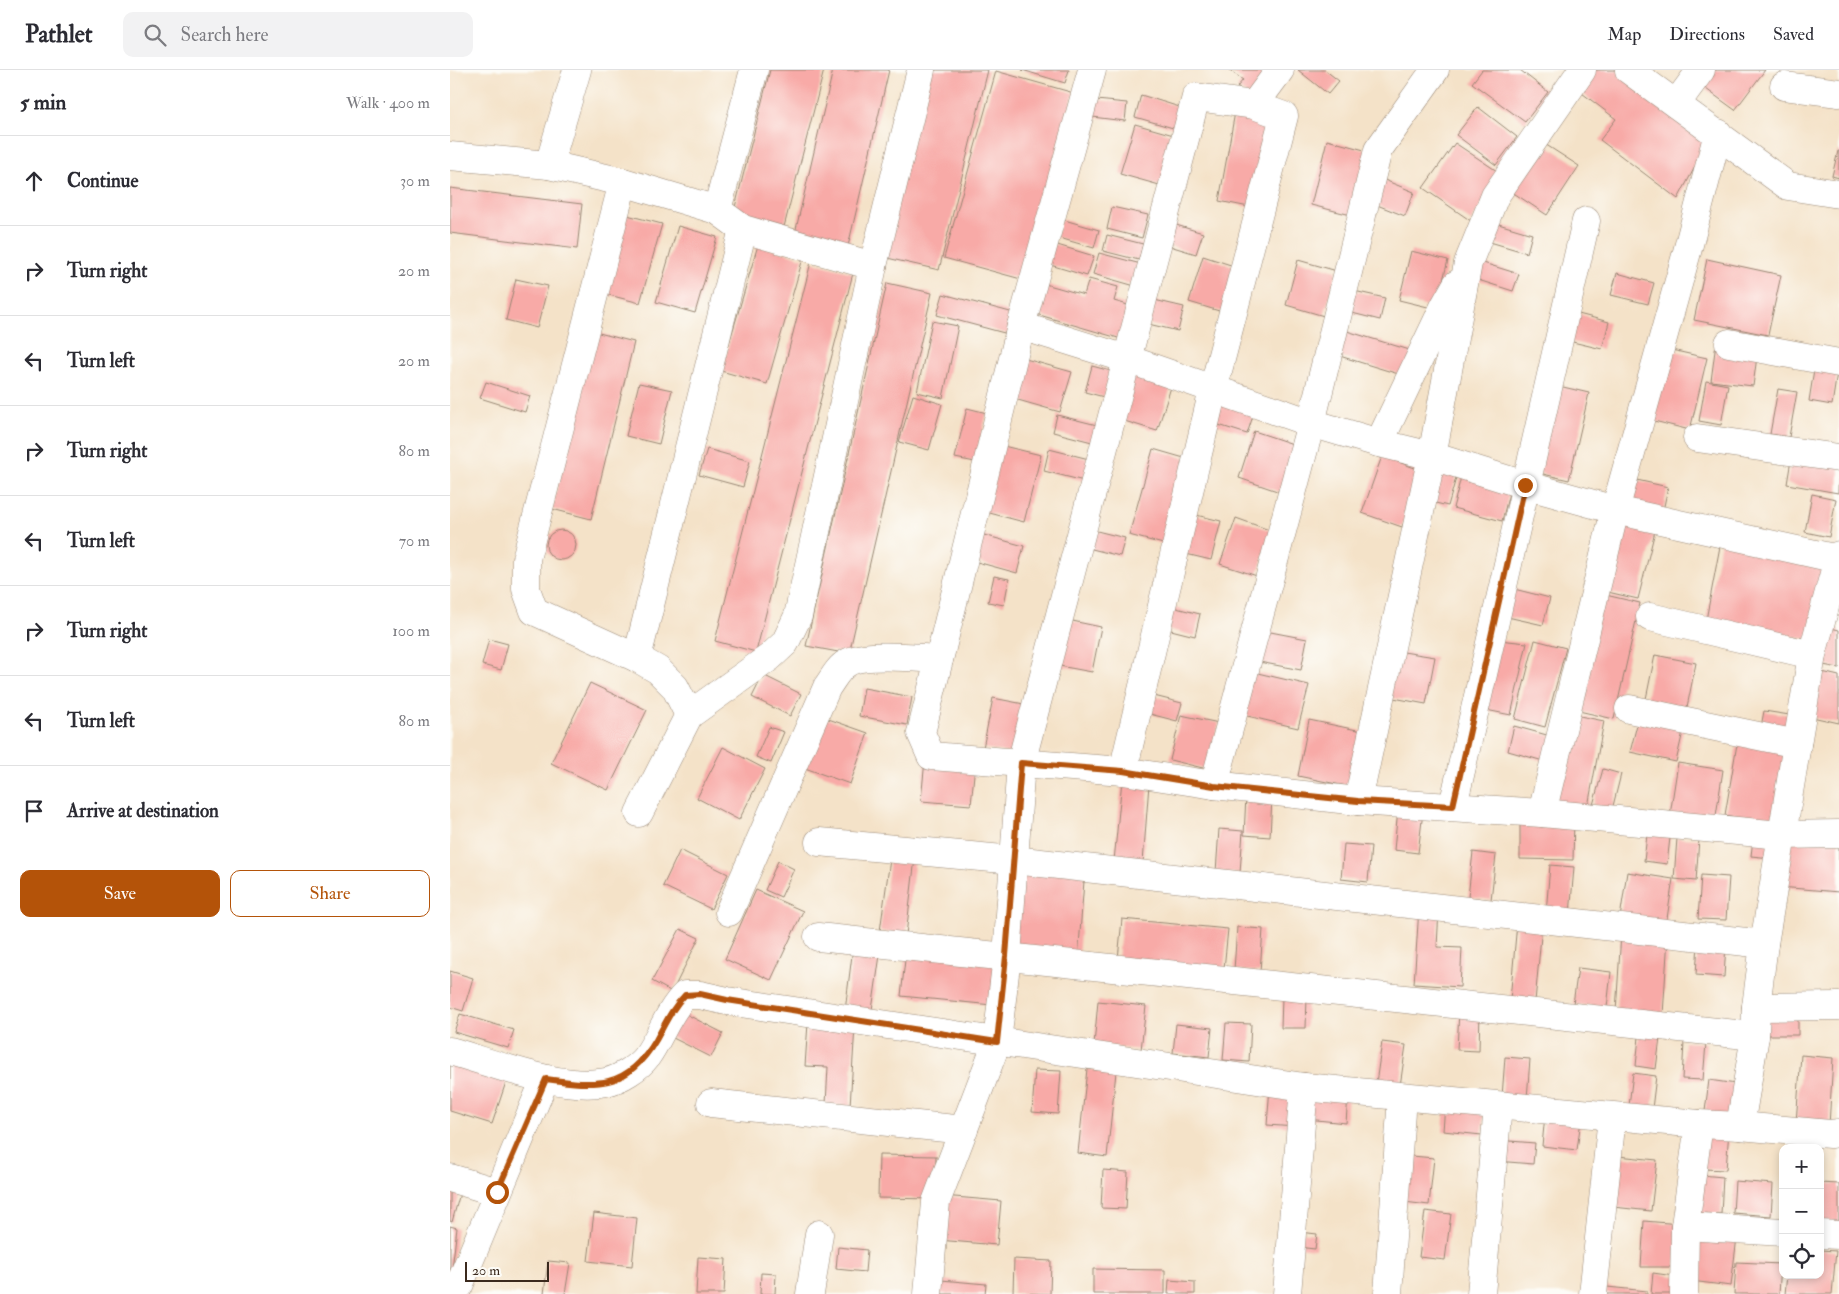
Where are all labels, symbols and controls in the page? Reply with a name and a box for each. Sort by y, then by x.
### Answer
search box [123,12,473,57]
text: Pathlet [25,19,93,50]
icon: search [141,21,169,49]
text: Search here [181,23,268,47]
text: Map [1608,23,1641,46]
text: Directions [1669,23,1745,46]
text: Saved [1773,23,1814,46]
text: 5 min [20,89,66,116]
text: Walk · 400 m [346,93,430,113]
icon: ahead [20,167,48,195]
text: Continue [67,169,138,193]
text: 30 m [400,171,430,191]
icon: right [20,257,48,285]
text: Turn right [67,259,147,283]
text: 20 m [398,261,430,281]
icon: left [20,347,48,375]
text: Turn left [67,349,135,373]
text: 20 m [398,351,430,371]
icon: right [20,437,48,465]
text: Turn right [67,439,147,463]
text: 80 m [399,441,430,461]
route end [1514,474,1537,497]
icon: left [20,527,48,555]
text: Turn left [67,529,135,553]
text: 70 m [399,531,430,551]
icon: right [20,617,48,645]
text: Turn right [67,619,147,643]
text: 100 m [392,621,430,641]
icon: left [20,707,48,735]
text: Turn left [67,709,135,733]
text: 80 m [399,711,430,731]
icon: arrive [20,797,48,825]
text: Arrive at destination [67,799,219,823]
button: Save [20,870,220,917]
button: Share [230,870,430,917]
map controls [1779,1144,1824,1279]
button: + [1779,1144,1824,1189]
route start [486,1181,509,1204]
button: − [1779,1189,1824,1234]
button: locate [1779,1234,1824,1279]
scale bar [465,1259,549,1282]
text: 20 m [472,1262,500,1279]

